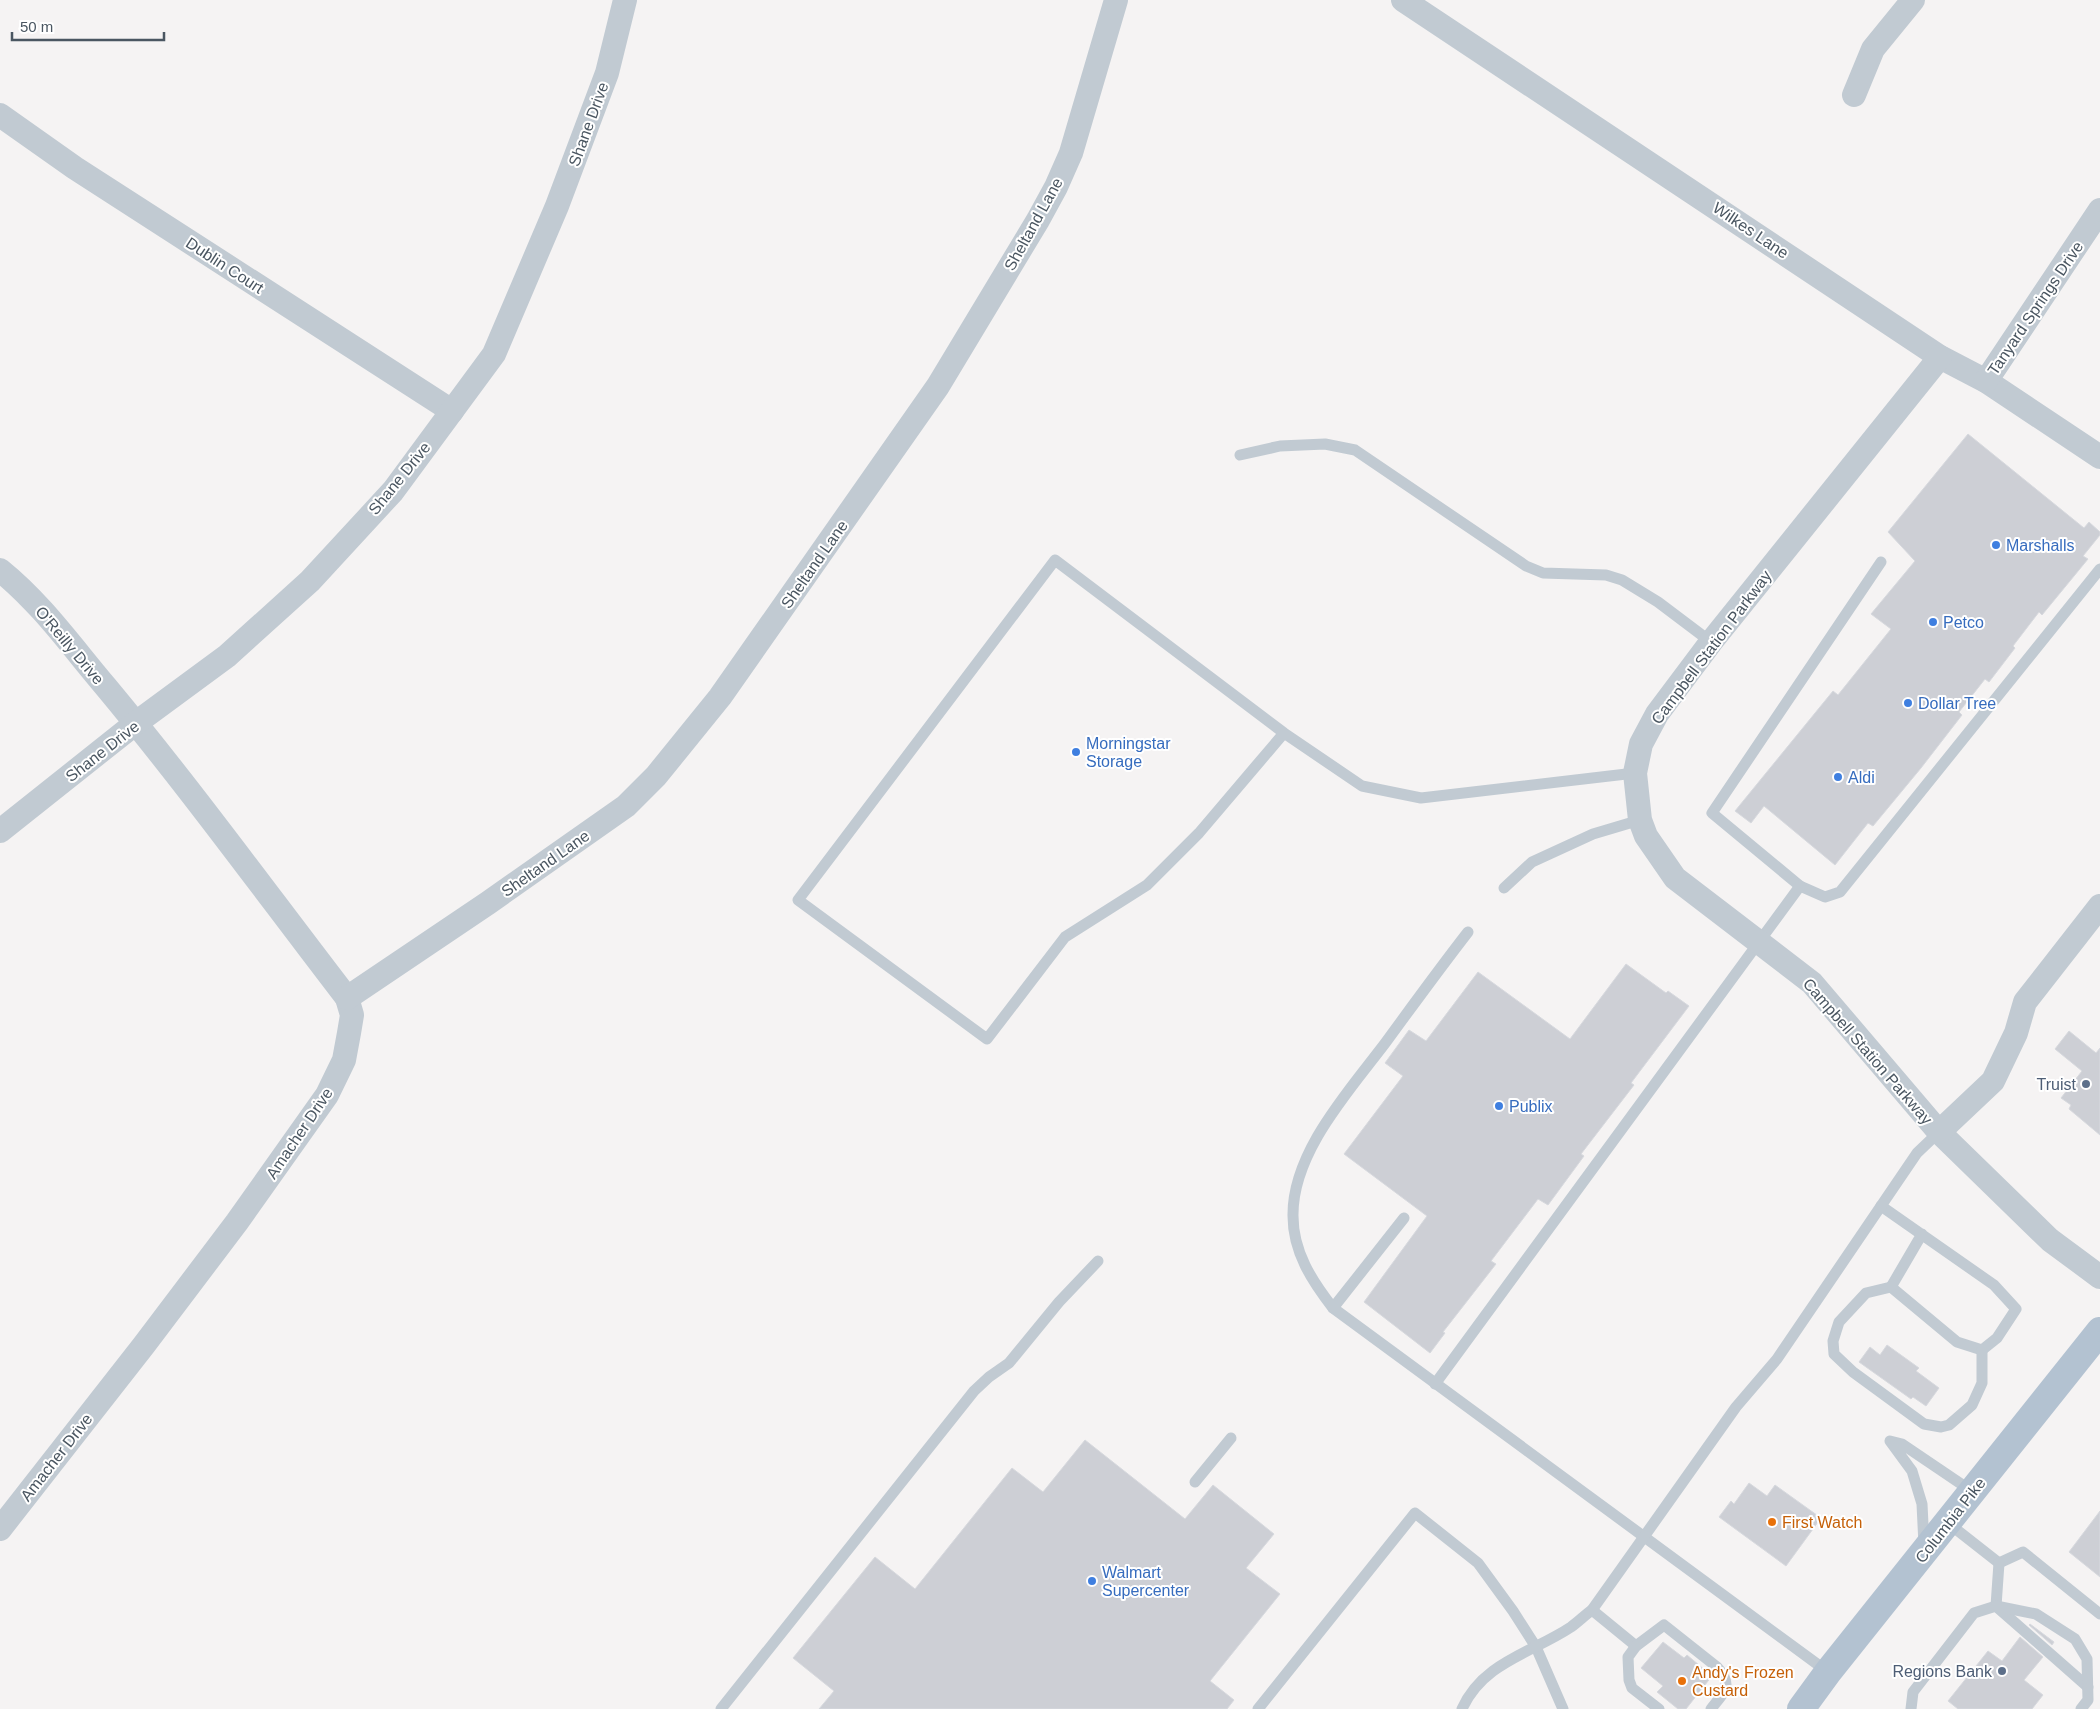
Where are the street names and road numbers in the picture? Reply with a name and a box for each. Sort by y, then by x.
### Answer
street label: Shane Drive [565,80,612,168]
street label: Sheltand Lane [1001,175,1066,273]
street label: Wilkes Lane [1710,199,1792,262]
street label: Dublin Court [183,234,267,297]
street label: Tanyard Springs Drive [1984,238,2087,378]
street label: Shane Drive [365,439,434,518]
street label: Sheltand Lane [778,517,851,611]
street label: Campbell Station Parkway [1648,567,1775,727]
street label: O'Reilly Drive [32,603,107,688]
street label: Shane Drive [62,718,142,785]
street label: Sheltand Lane [498,827,593,900]
street label: Campbell Station Parkway [1800,975,1936,1128]
street label: Amacher Drive [263,1085,336,1182]
street label: Amacher Drive [17,1410,96,1504]
street label: Columbia Pike [1912,1474,1989,1566]

